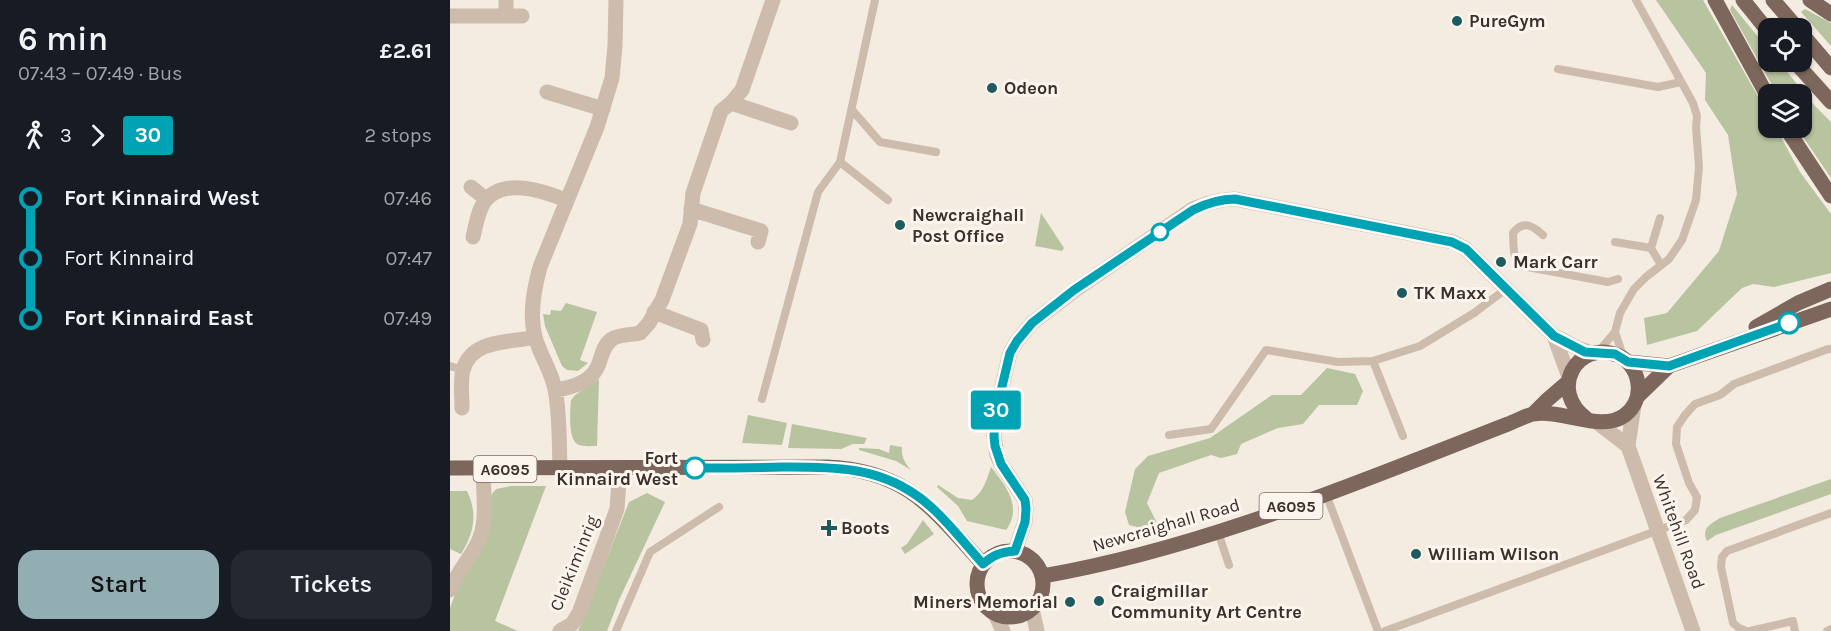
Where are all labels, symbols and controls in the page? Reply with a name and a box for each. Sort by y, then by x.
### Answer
place label: PureGym [1469,10,1546,32]
marker: PureGym [1450,14,1464,28]
map controls [1758,18,1812,138]
button: locate [1758,18,1812,72]
text: 6 min [18,20,108,58]
text: £2.61 [380,38,432,64]
text: 07:43 – 07:49 · Bus [18,62,183,85]
place label: Odeon [1004,77,1058,99]
marker: Odeon [985,81,999,95]
button: layers [1758,84,1812,138]
icon: walk [18,119,51,152]
icon: forward [81,119,114,152]
text: 30 [135,123,161,147]
text: 3 [60,124,72,147]
text: 2 stops [365,124,432,147]
text: Fort Kinnaird West [64,185,259,211]
text: 07:46 [384,187,432,210]
place label: Newcraighall Post Office [912,204,1024,247]
marker: Newcraighall Post Office [893,218,907,232]
unlabelled marker [1151,223,1169,241]
text: Fort Kinnaird [64,245,195,271]
text: 07:47 [386,247,432,270]
place label: Mark Carr [1513,251,1598,273]
marker: Mark Carr [1494,255,1508,269]
place label: TK Maxx [1414,282,1486,304]
marker: TK Maxx [1395,286,1409,300]
text: Fort Kinnaird East [64,305,254,331]
text: 07:49 [383,307,432,330]
unlabelled marker [1778,312,1800,334]
line badge: 30 [969,390,1023,430]
text: 30 [983,398,1009,422]
place label: Fort Kinnaird West [556,447,678,490]
road number: A6095 [473,456,536,482]
marker: Fort Kinnaird West [684,457,706,479]
street label: Whitehill Road [1648,472,1710,592]
street label: Newcraighall Road [1090,493,1242,557]
road number: A6095 [1260,493,1322,519]
street label: Cleikiminrig [545,512,603,614]
place label: Boots [841,517,890,539]
marker: Boots [822,521,836,535]
place label: William Wilson [1428,543,1559,565]
marker: William Wilson [1409,547,1423,561]
button: Start [18,550,219,619]
button: Tickets [231,550,432,619]
place label: Craigmillar Community Art Centre [1111,580,1302,623]
place label: Miners Memorial [913,591,1058,613]
marker: Craigmillar Community Art Centre [1092,594,1106,608]
marker: Miners Memorial [1063,595,1077,609]

